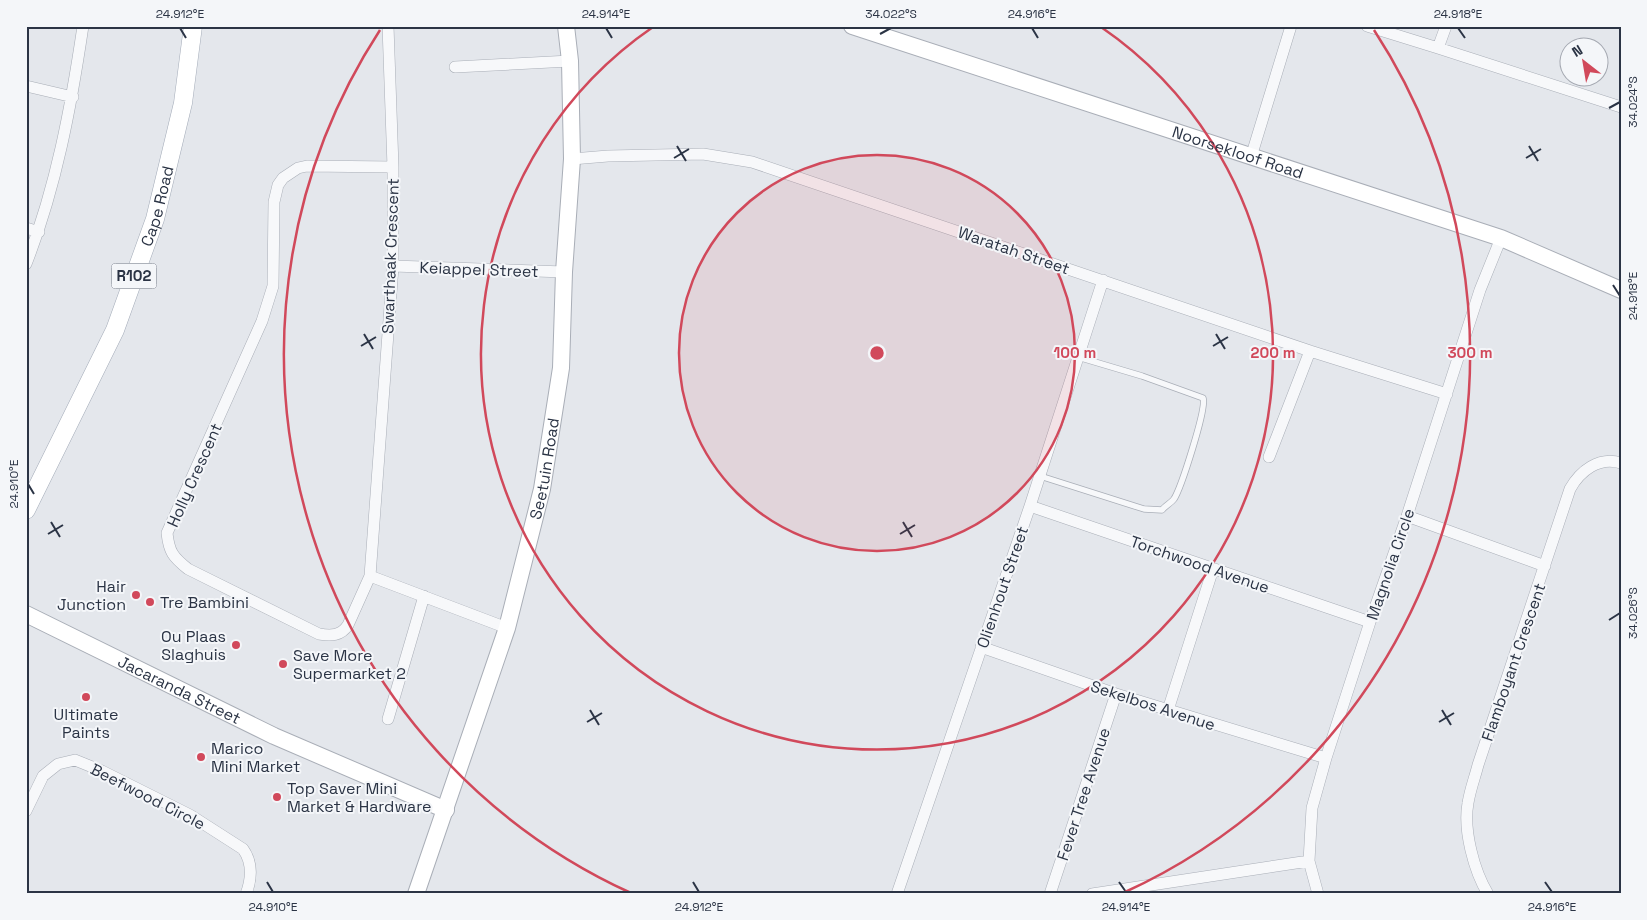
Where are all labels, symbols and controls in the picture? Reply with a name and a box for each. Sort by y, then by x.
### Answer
text: 24.912°E [156,6,204,22]
text: 24.914°E [582,6,631,22]
text: 34.022°S [865,6,917,22]
text: 24.916°E [1008,6,1056,22]
text: 24.918°E [1434,6,1483,22]
north arrow [1560,38,1610,88]
text: N [1569,41,1586,61]
text: 34.024°S [1625,76,1641,128]
street label: Noorsekloof Road [1170,121,1306,184]
street label: Cape Road [136,164,178,249]
street label: Swarthaak Crescent [377,178,404,334]
street label: Waratah Street [955,222,1072,279]
street label: Keiappel Street [419,257,539,282]
road number: R102 [112,264,156,288]
text: 24.918°E [1625,271,1641,320]
text: 100 m [1054,343,1096,362]
text: 200 m [1251,343,1295,362]
text: 300 m [1447,343,1493,362]
centre of rings [868,344,886,362]
street label: Seetuin Road [525,416,564,522]
street label: Holly Crescent [162,420,227,531]
text: 24.910°E [6,459,22,508]
street label: Magnolia Circle [1362,506,1419,623]
street label: Olienhout Street [972,523,1033,651]
street label: Torchwood Avenue [1127,531,1272,598]
place label: Hair Junction [57,576,126,615]
street label: Flamboyant Crescent [1477,580,1550,744]
text: 34.026°S [1625,587,1641,639]
marker: Hair Junction [130,589,142,601]
place label: Tre Bambini [160,592,249,613]
marker: Tre Bambini [144,596,156,608]
place label: Ou Plaas Slaghuis [161,626,226,665]
marker: Ou Plaas Slaghuis [230,639,242,651]
place label: Save More Supermarket 2 [293,645,406,684]
street label: Jacaranda Street [114,651,244,729]
marker: Save More Supermarket 2 [277,658,289,670]
street label: Sekelbos Avenue [1088,675,1218,736]
marker: Ultimate Paints [80,691,92,703]
place label: Ultimate Paints [54,704,118,743]
street label: Fever Tree Avenue [1052,725,1115,863]
place label: Marico Mini Market [211,738,300,777]
marker: Marico Mini Market [195,751,207,763]
street label: Beefwood Circle [87,758,209,834]
place label: Top Saver Mini Market & Hardware [287,778,432,817]
marker: Top Saver Mini Market & Hardware [271,791,283,803]
text: 24.910°E [249,899,298,915]
text: 24.912°E [675,899,723,915]
text: 24.914°E [1102,899,1151,915]
text: 24.916°E [1528,899,1576,915]

